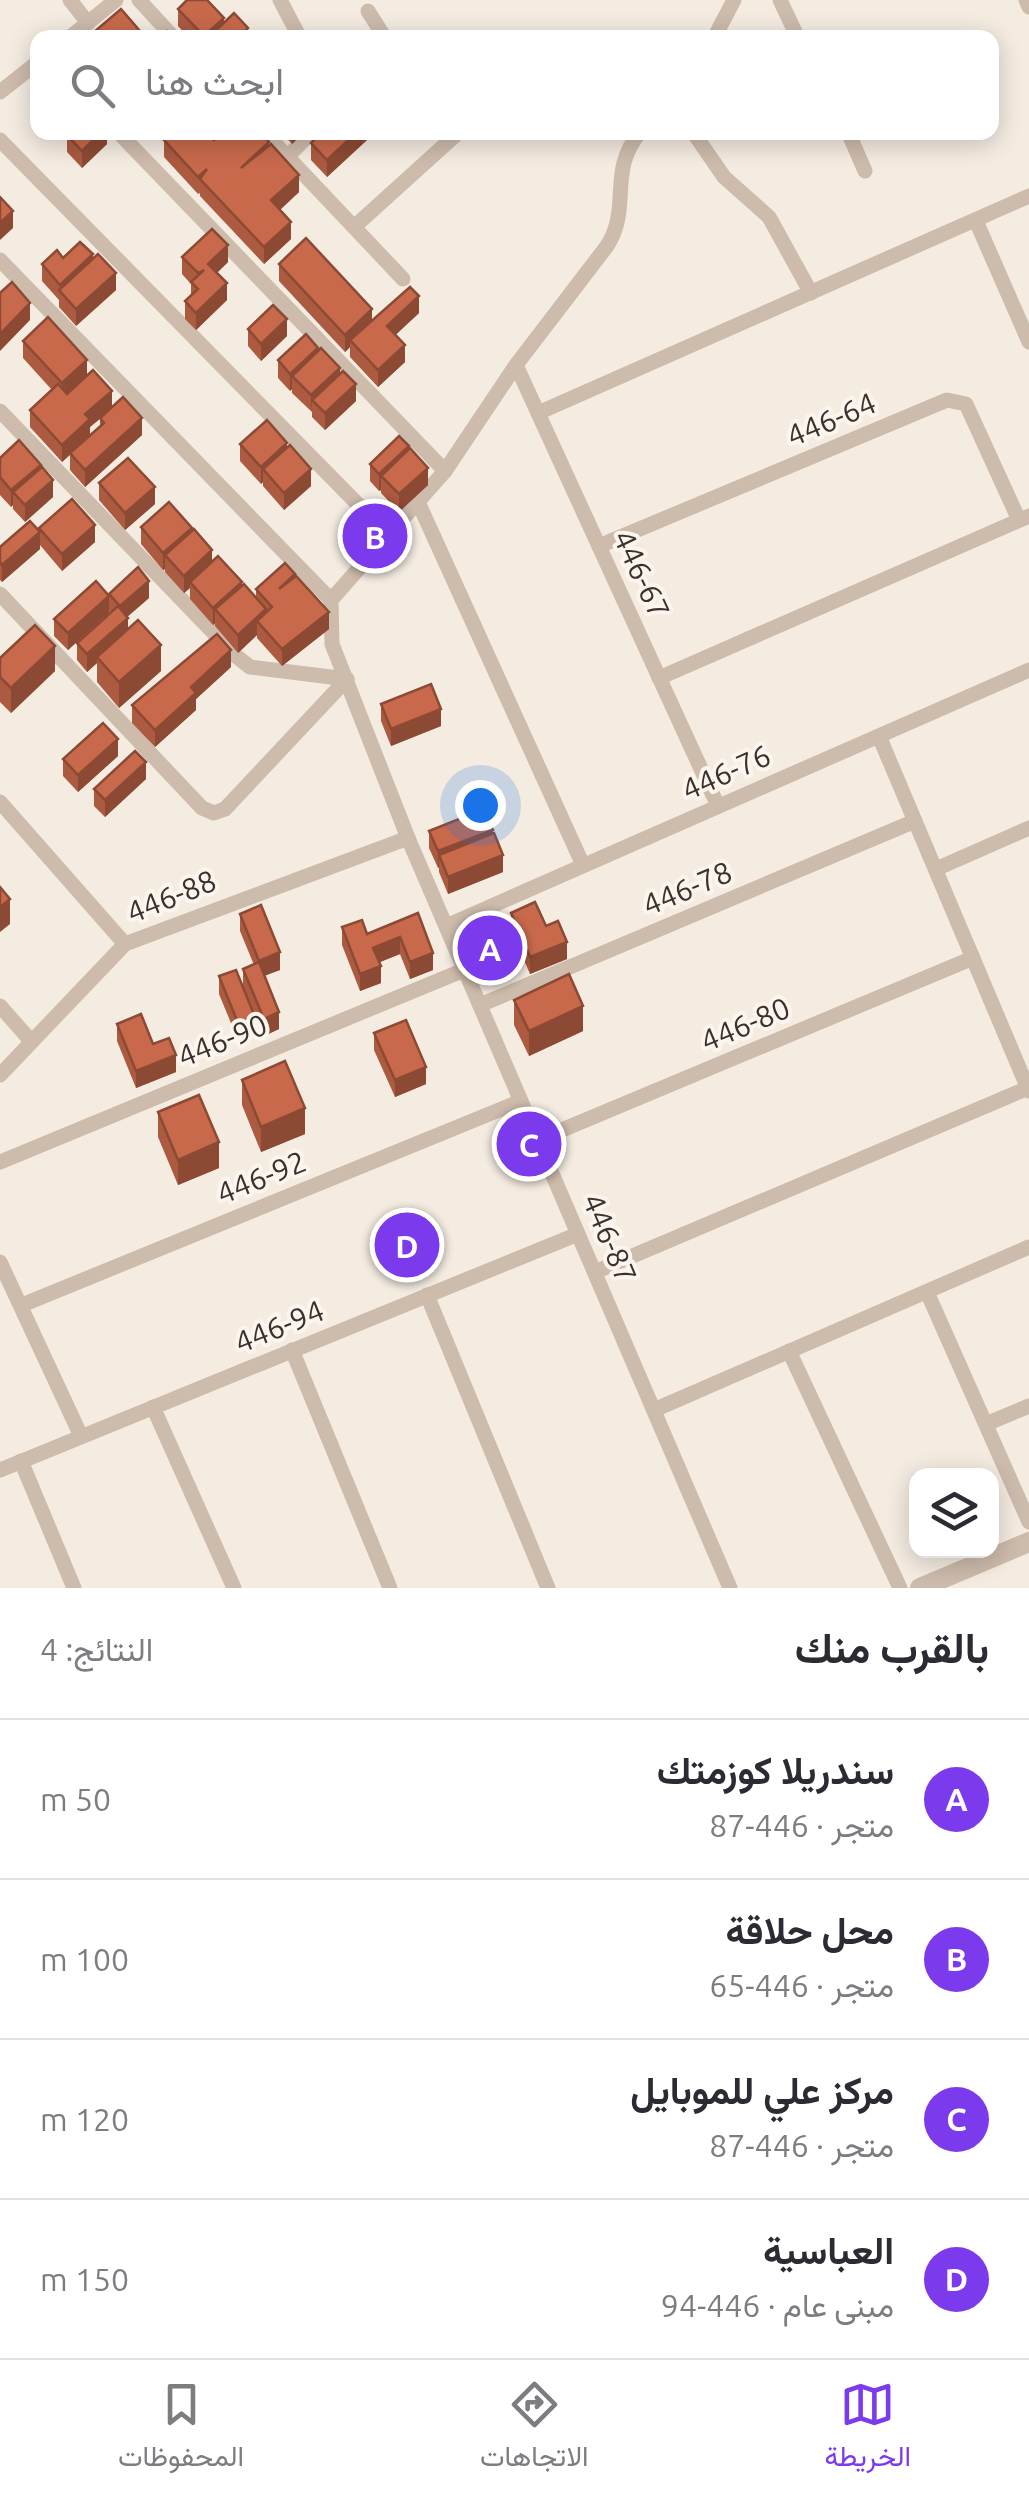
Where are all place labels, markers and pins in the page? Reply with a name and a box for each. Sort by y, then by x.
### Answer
pin: B [342,498,408,574]
pin: A [458,910,522,986]
pin: C [496,1106,562,1182]
pin: D [374,1208,440,1282]

